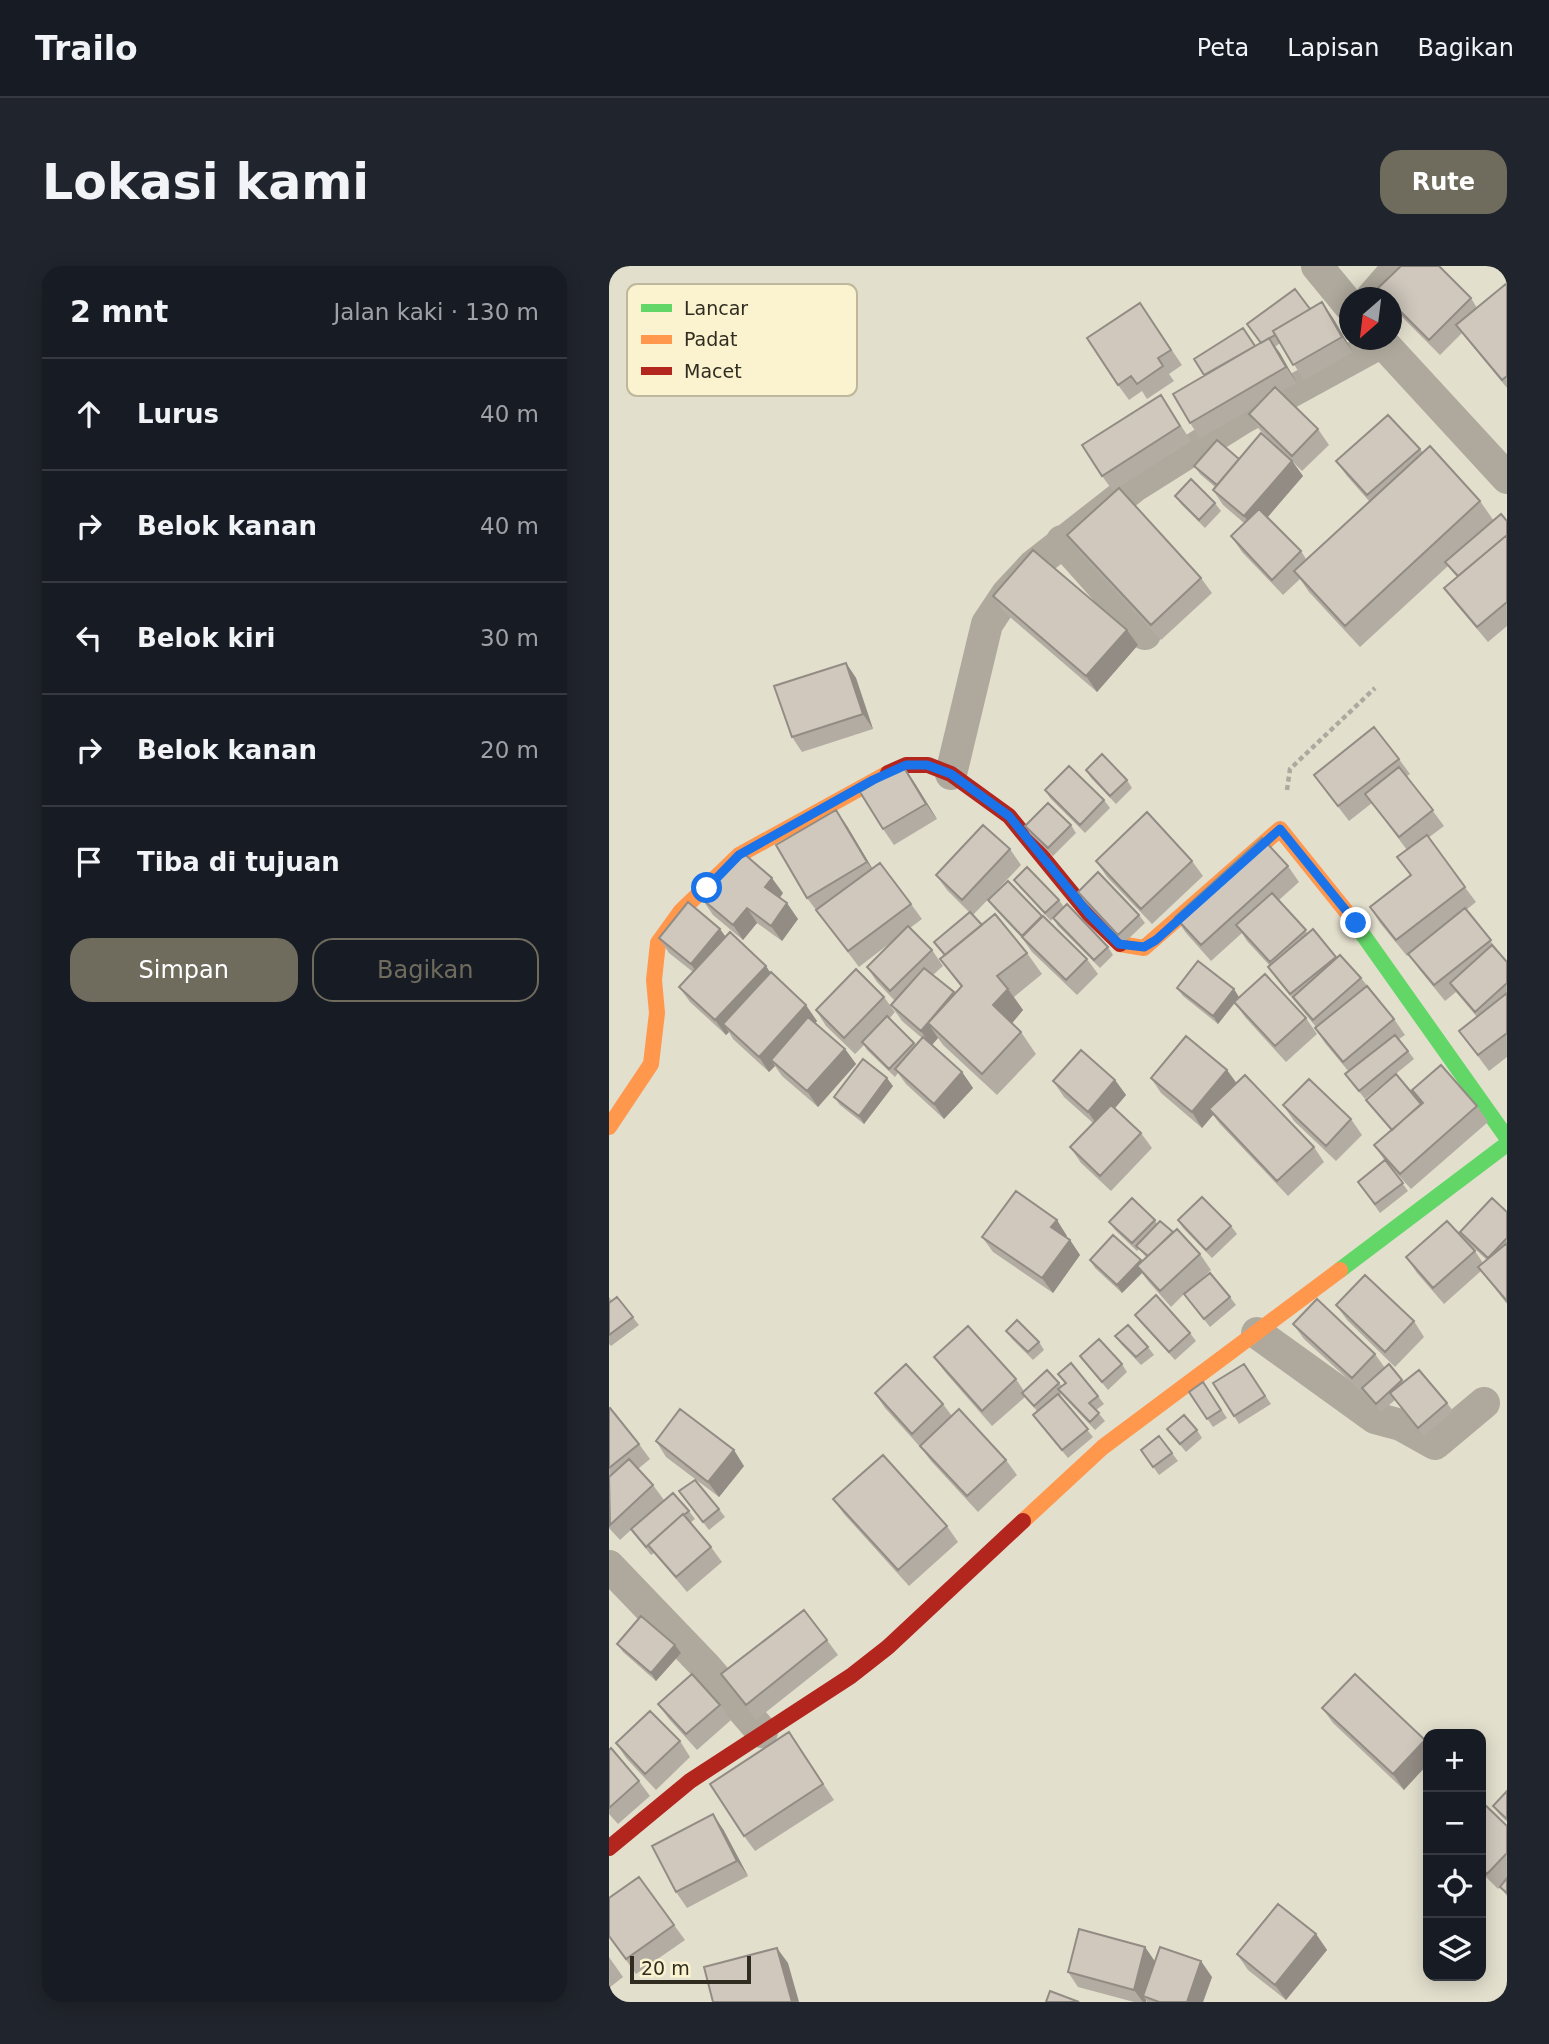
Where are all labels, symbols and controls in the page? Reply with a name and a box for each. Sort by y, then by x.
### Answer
text: Trailo [35,29,138,68]
text: Peta [1197,34,1249,62]
text: Lapisan [1287,34,1380,62]
text: Bagikan [1418,34,1514,62]
button: Rute [1380,150,1507,214]
text: Lokasi kami [42,154,369,211]
legend [627,284,857,396]
north arrow [1339,287,1402,350]
text: 2 mnt [70,294,168,329]
text: Lancar [684,297,748,319]
text: Jalan kaki · 130 m [333,299,539,325]
text: Padat [684,328,737,350]
text: Macet [684,360,742,382]
icon: ahead [70,395,108,433]
text: Lurus [137,399,219,429]
text: 40 m [480,401,539,427]
icon: right [70,507,108,545]
text: Belok kanan [137,511,317,541]
text: 40 m [480,513,539,539]
icon: left [70,619,108,657]
text: Belok kiri [137,623,276,653]
text: 30 m [480,625,539,651]
icon: right [70,731,108,769]
text: Belok kanan [137,735,317,765]
text: 20 m [480,737,539,763]
icon: arrive [70,843,108,881]
text: Tiba di tujuan [137,847,340,877]
route start [691,872,722,903]
route end [1340,907,1371,938]
button: Simpan [70,938,298,1002]
button: Bagikan [312,938,539,1002]
map controls [1423,1729,1486,1981]
button: + [1423,1729,1486,1792]
button: − [1423,1792,1486,1855]
button: locate [1423,1855,1486,1918]
button: layers [1423,1918,1486,1981]
scale bar [630,1953,751,1985]
text: 20 m [641,1957,690,1979]

